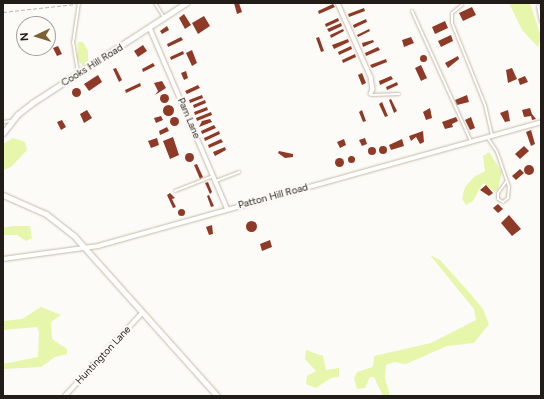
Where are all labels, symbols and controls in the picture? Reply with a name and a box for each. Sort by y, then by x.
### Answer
north arrow [16,16,56,56]
text: N [18,32,31,42]
street label: Cooks Hill Road [59,41,125,89]
street label: Pam Lane [175,96,203,140]
street label: Patton Hill Road [237,181,309,211]
street label: Huntington Lane [73,323,133,387]

